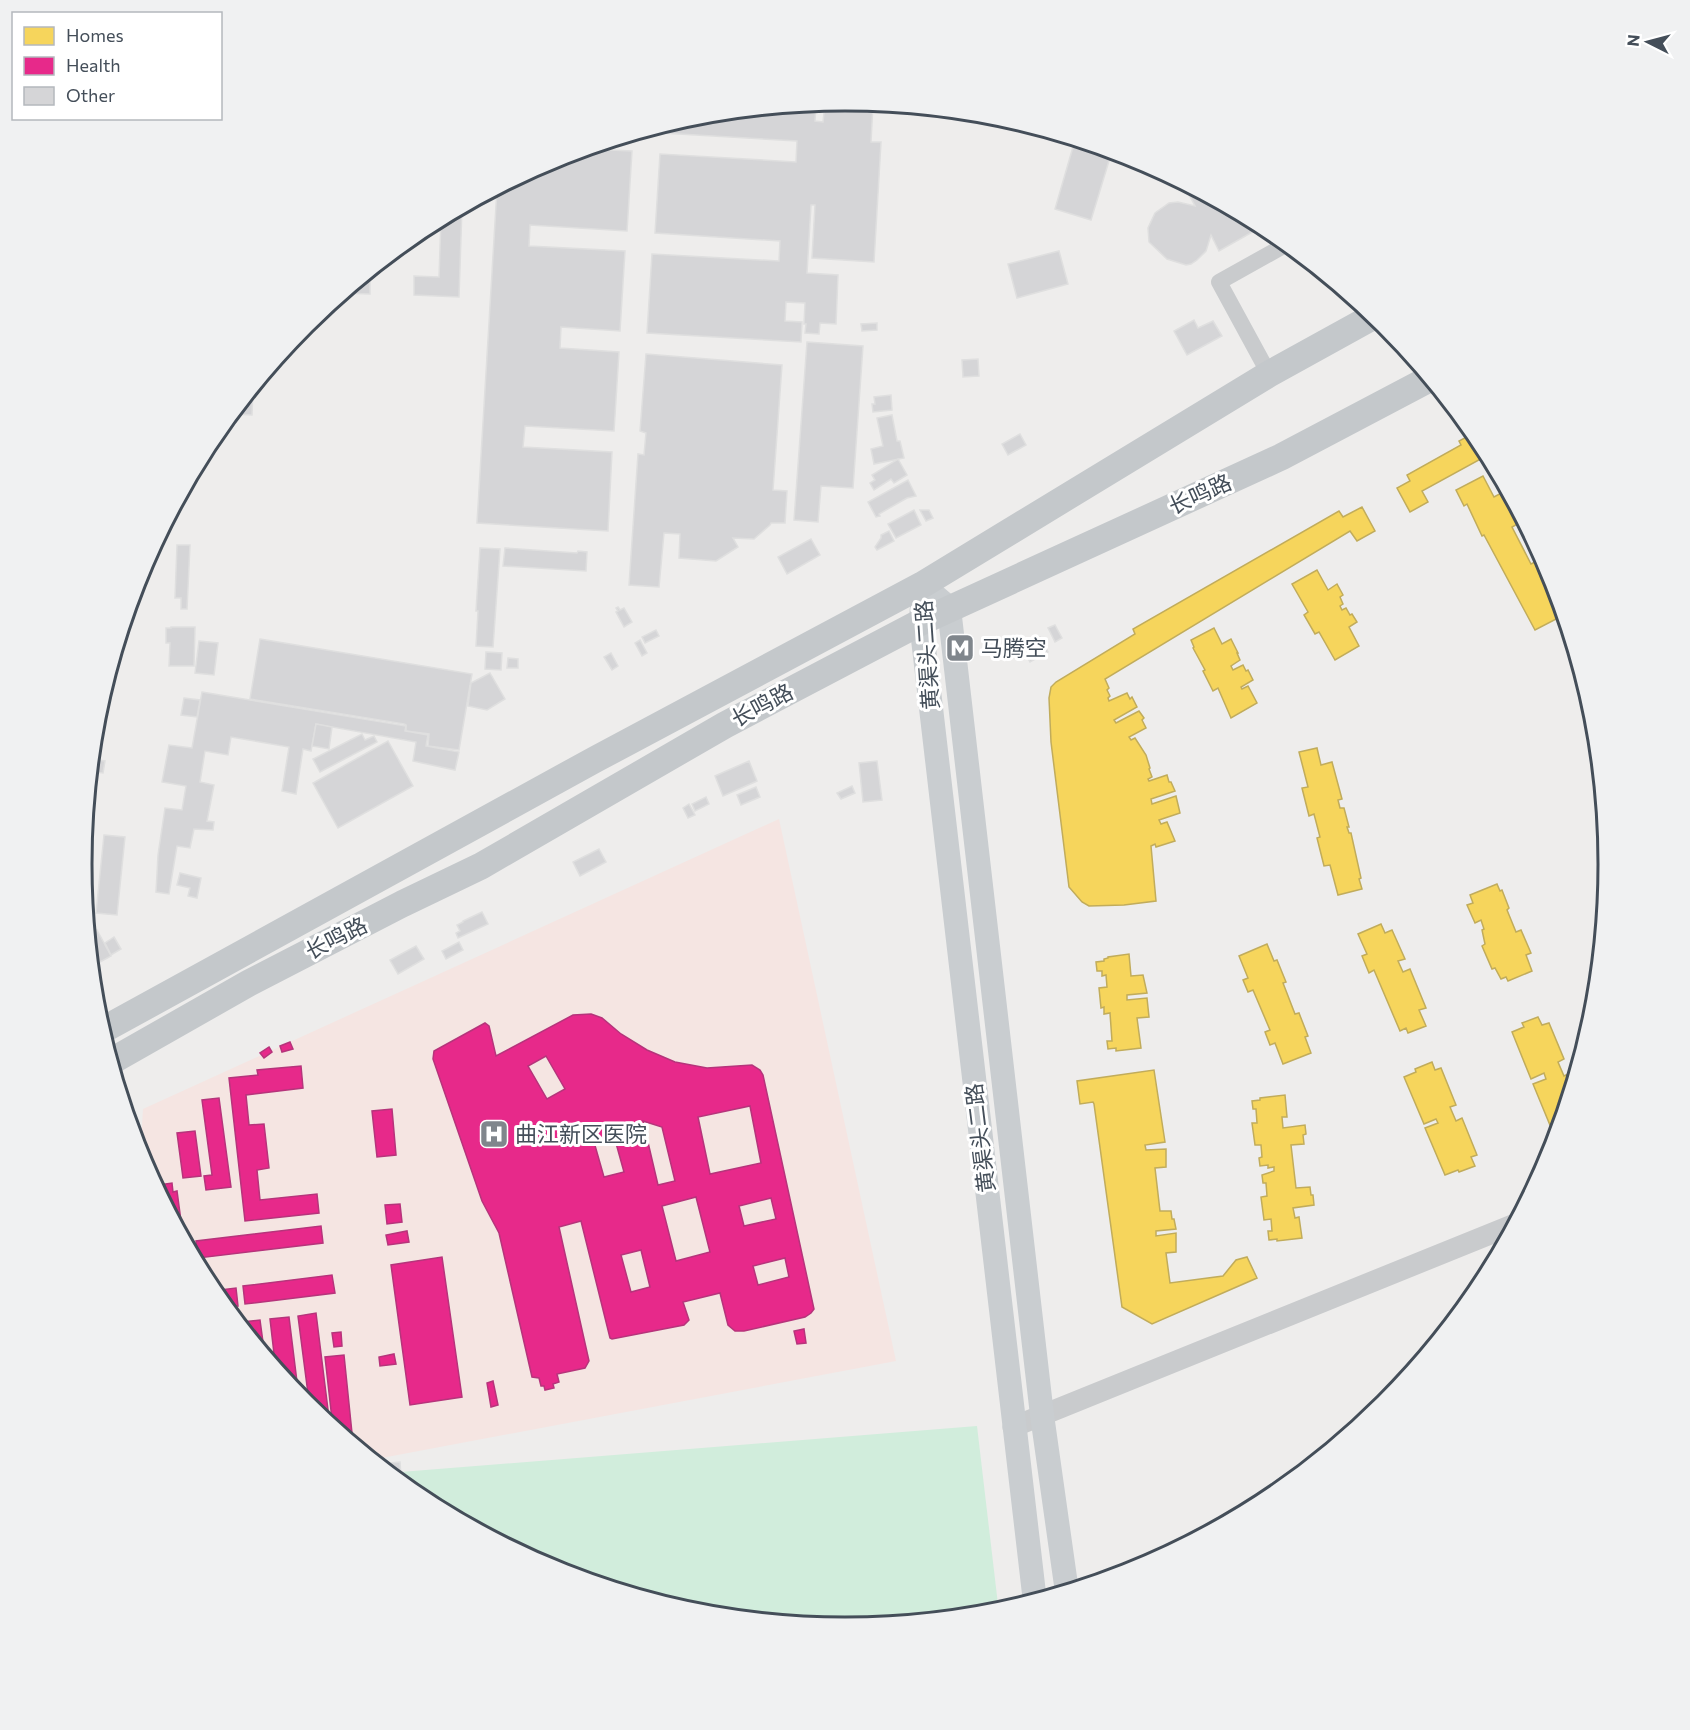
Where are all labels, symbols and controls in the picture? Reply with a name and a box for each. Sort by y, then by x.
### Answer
legend [12,12,222,120]
north arrow [1618,12,1678,72]
text: Homes [66,24,124,46]
text: N [1623,33,1643,47]
text: Health [66,54,121,76]
text: Other [66,84,115,106]
street label: 长鸣路 [1164,468,1235,519]
street label: 黄渠头二路 [909,599,944,711]
metro station icon: 马腾空 [944,632,976,664]
place label: 马腾空 [981,634,1047,661]
street label: 长鸣路 [726,677,797,732]
street label: 长鸣路 [300,911,371,965]
street label: 黄渠头二路 [959,1082,1000,1194]
hospital icon: 曲江新区医院 [478,1118,510,1150]
place label: 曲江新区医院 [515,1120,647,1147]

